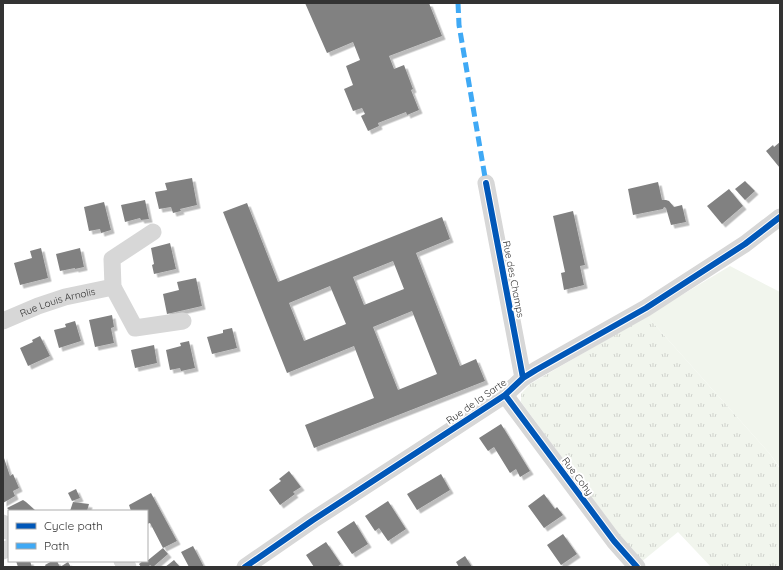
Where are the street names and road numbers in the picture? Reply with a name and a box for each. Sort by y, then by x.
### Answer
street label: Rue des Champs [500,240,527,319]
street label: Rue Louis Arnolis [18,285,97,320]
street label: Rue de la Sarte [444,376,509,427]
street label: Rue Cohy [559,455,596,498]

